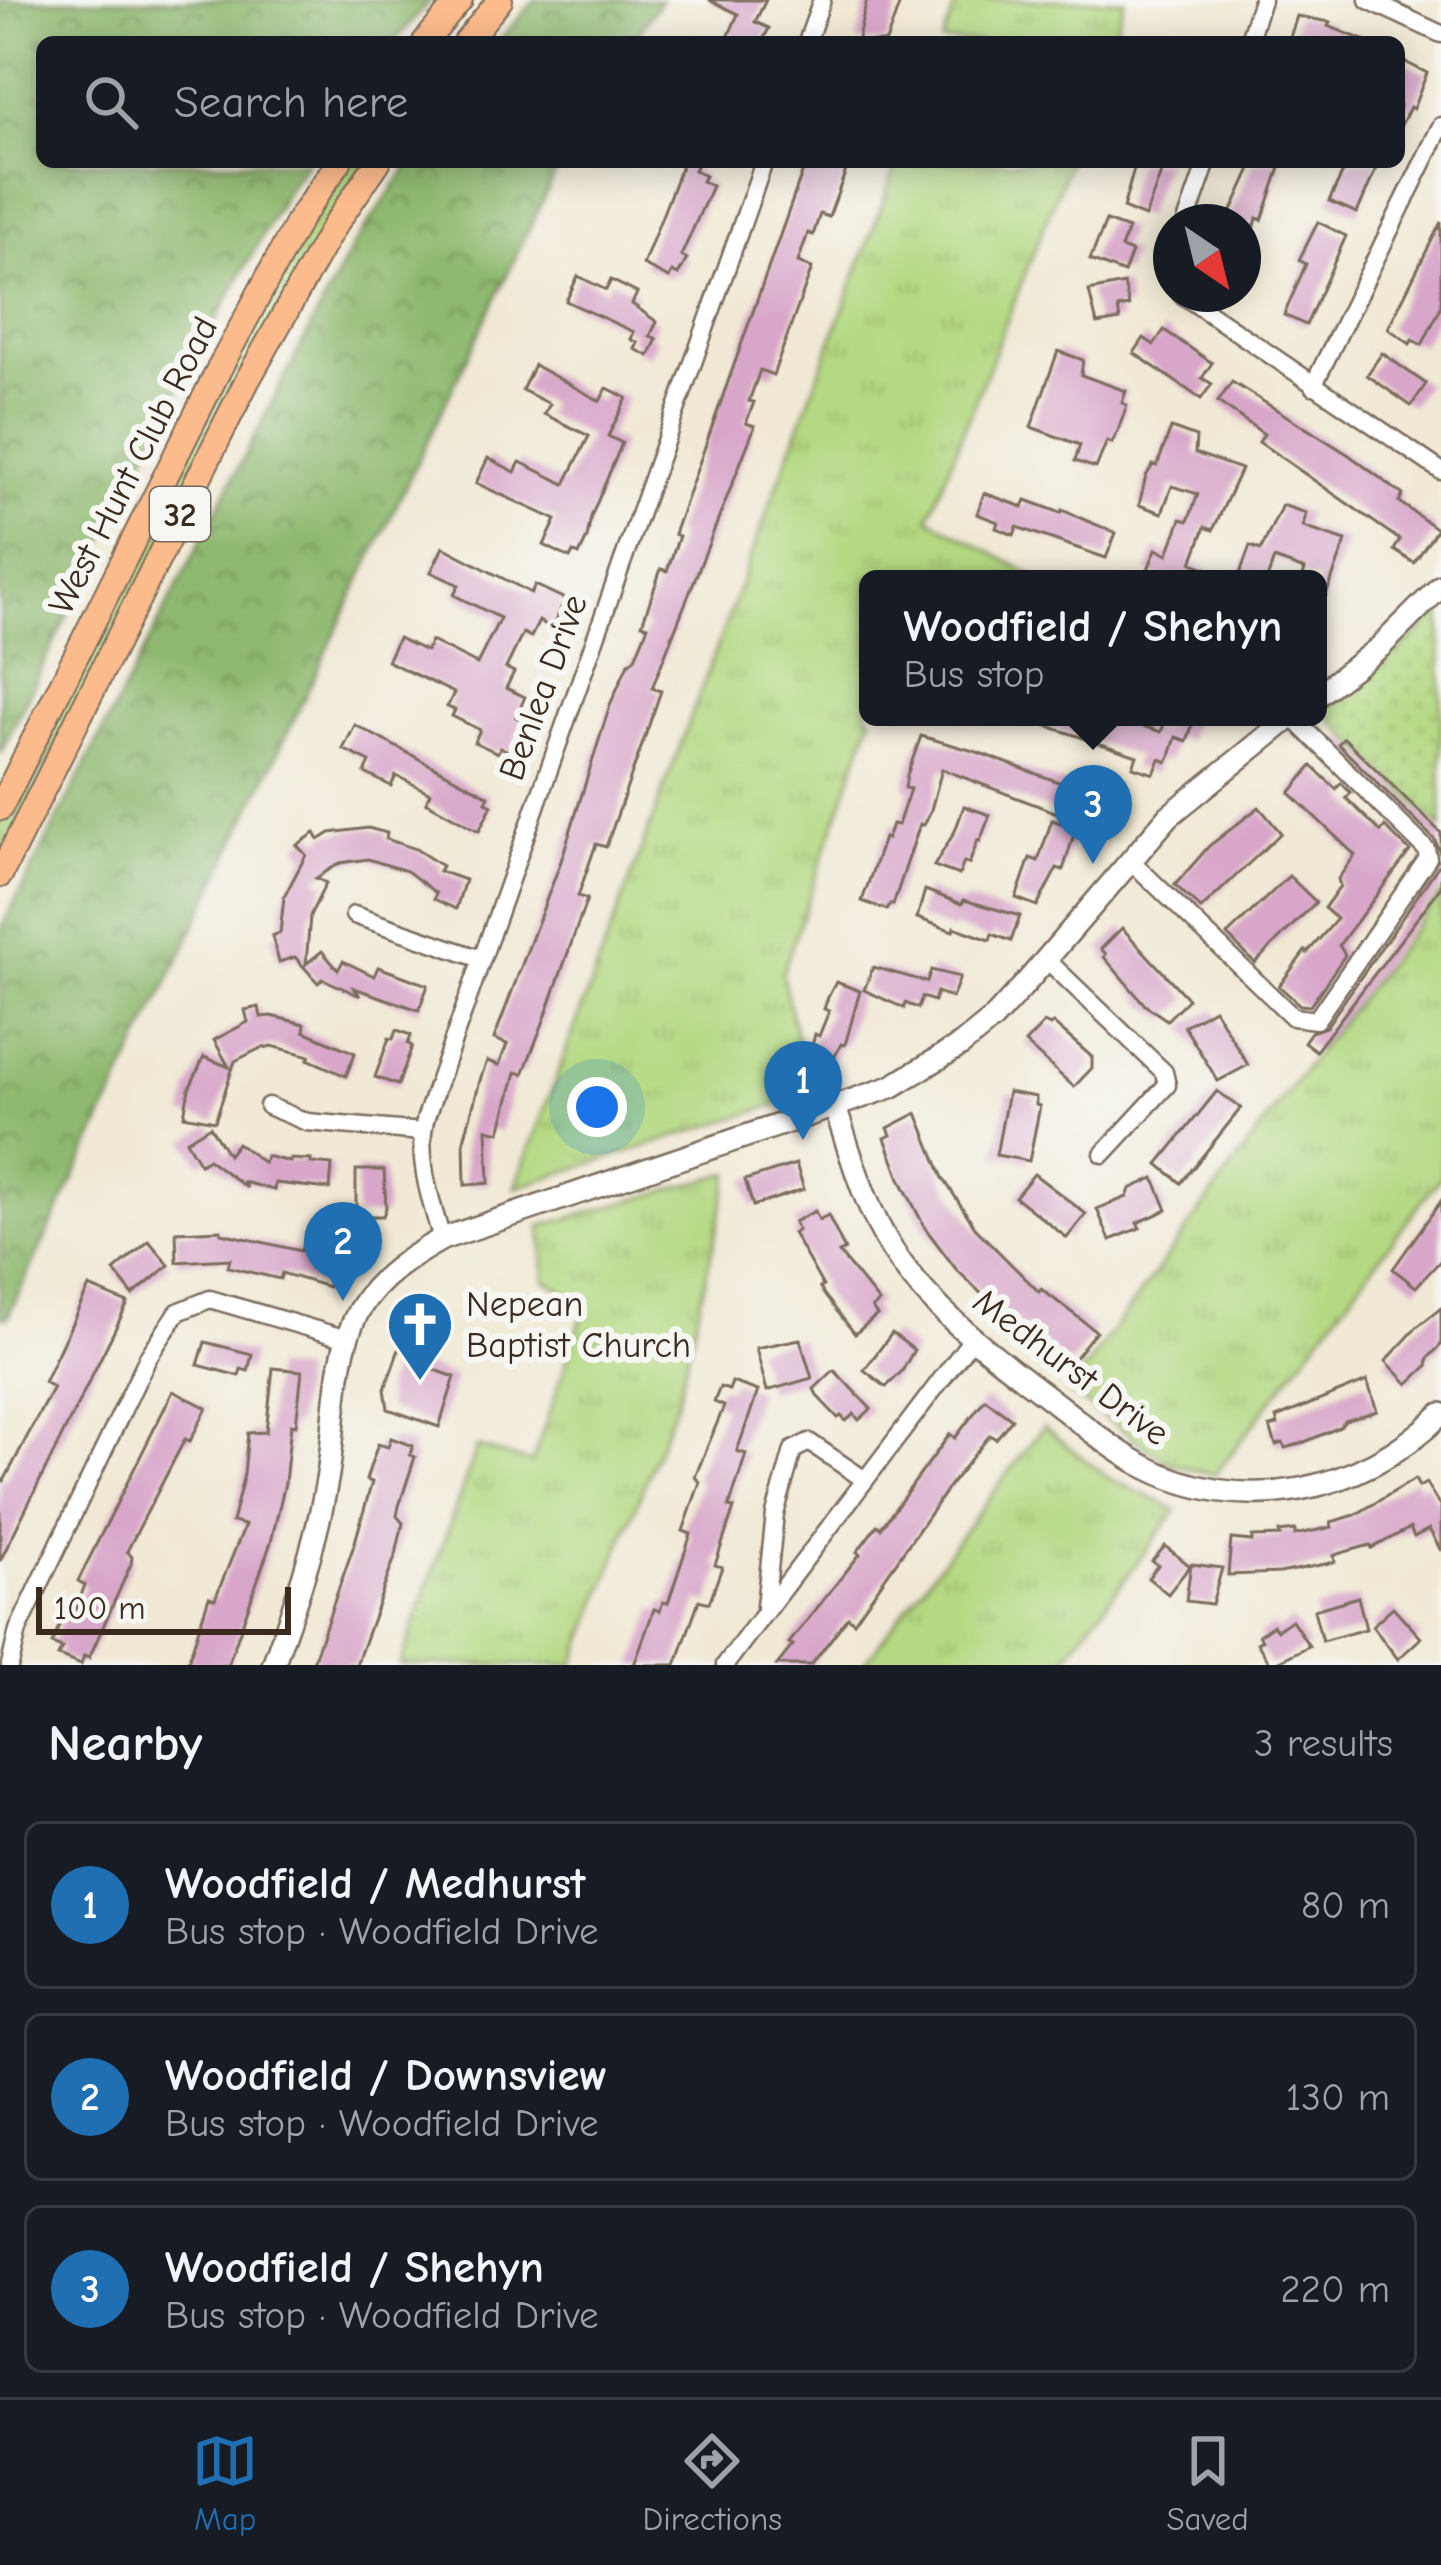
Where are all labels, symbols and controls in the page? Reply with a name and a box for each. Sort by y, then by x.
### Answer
search box [36,36,1405,168]
icon: search [78,69,144,135]
text: Search here [174,76,408,128]
north arrow [1153,204,1261,312]
street label: West Hunt Club Road [41,310,226,621]
road number: 32 [150,487,210,541]
popup [859,570,1327,726]
street label: Benlea Drive [491,589,596,786]
text: Woodfield / Shehyn [904,600,1282,652]
text: Bus stop [904,652,1045,697]
pin: 3 [1054,765,1132,864]
pin: 1 [764,1041,842,1140]
your location [567,1077,627,1137]
pin: 2 [304,1202,382,1301]
street label: Medhurst Drive [965,1280,1177,1454]
place label: Nepean Baptist Church [466,1284,691,1366]
church icon: Nepean Baptist Church [385,1289,455,1383]
scale bar [36,1581,291,1634]
text: 100 m [54,1589,146,1627]
text: Nearby [48,1714,202,1773]
text: 3 results [1254,1721,1393,1766]
text: Woodfield / Medhurst [165,1857,586,1909]
text: 1 [82,1883,98,1928]
text: 80 m [1301,1883,1390,1928]
text: Bus stop · Woodfield Drive [165,1909,599,1954]
text: Woodfield / Downsview [165,2049,608,2101]
text: 2 [80,2075,100,2120]
text: 130 m [1286,2075,1390,2120]
text: Bus stop · Woodfield Drive [165,2101,599,2146]
text: Woodfield / Shehyn [165,2241,544,2293]
text: 3 [80,2267,100,2312]
text: 220 m [1280,2267,1390,2312]
text: Bus stop · Woodfield Drive [165,2293,599,2338]
tab: Map [192,2428,258,2538]
tab: Directions [643,2428,782,2538]
tab: Saved [1166,2428,1249,2538]

